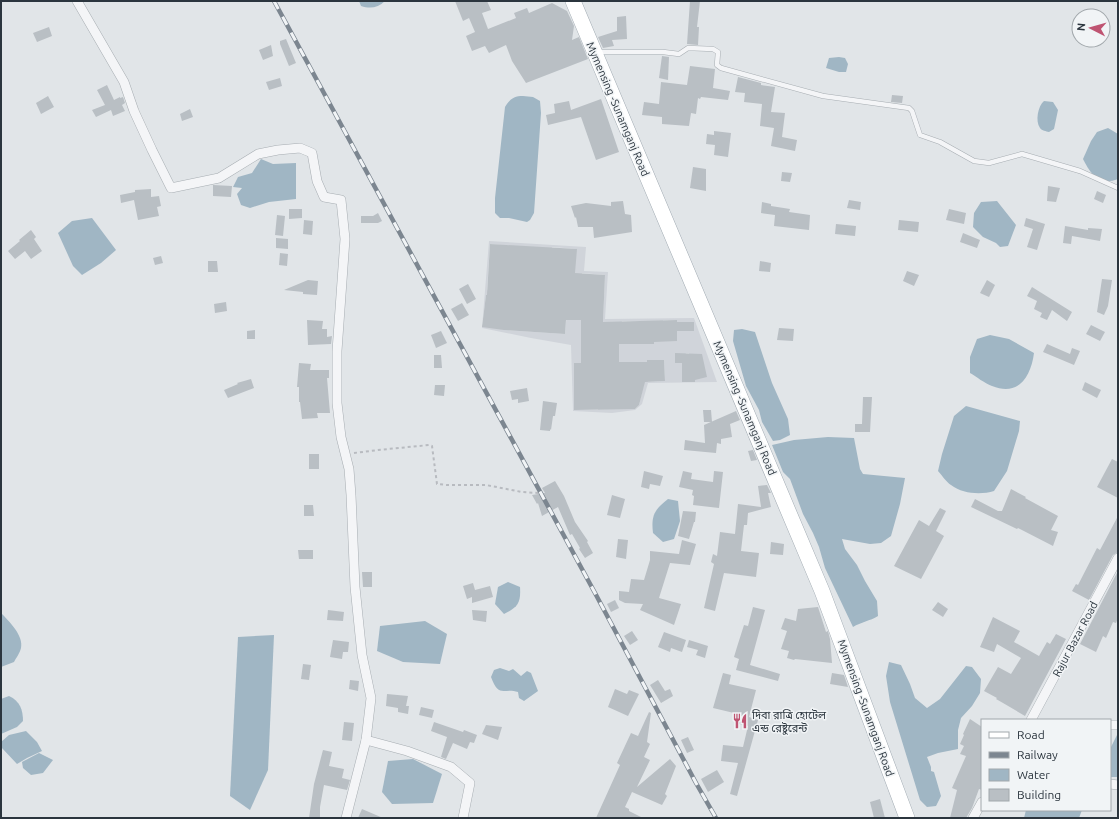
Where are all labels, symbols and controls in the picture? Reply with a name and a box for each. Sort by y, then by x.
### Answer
north arrow [1071,8,1111,48]
text: N [1075,22,1087,32]
street label: Mymensing -Sunamganj Road [584,40,652,178]
street label: Mymensing -Sunamganj Road [711,339,779,477]
street label: Rajur Bazar Road [1050,599,1100,679]
street label: Mymensing -Sunamganj Road [836,638,896,778]
place label: দিবা রাত্রি হোটেল এন্ড রেষ্টুরেন্ট [751,709,827,735]
restaurant icon: দিবা রাত্রি হোটেল এন্ড রেষ্টুরেন্ট [731,712,749,730]
legend [981,719,1111,811]
text: Road [1017,728,1045,741]
text: Railway [1017,748,1058,761]
text: Water [1017,768,1050,781]
text: Building [1017,788,1061,801]

